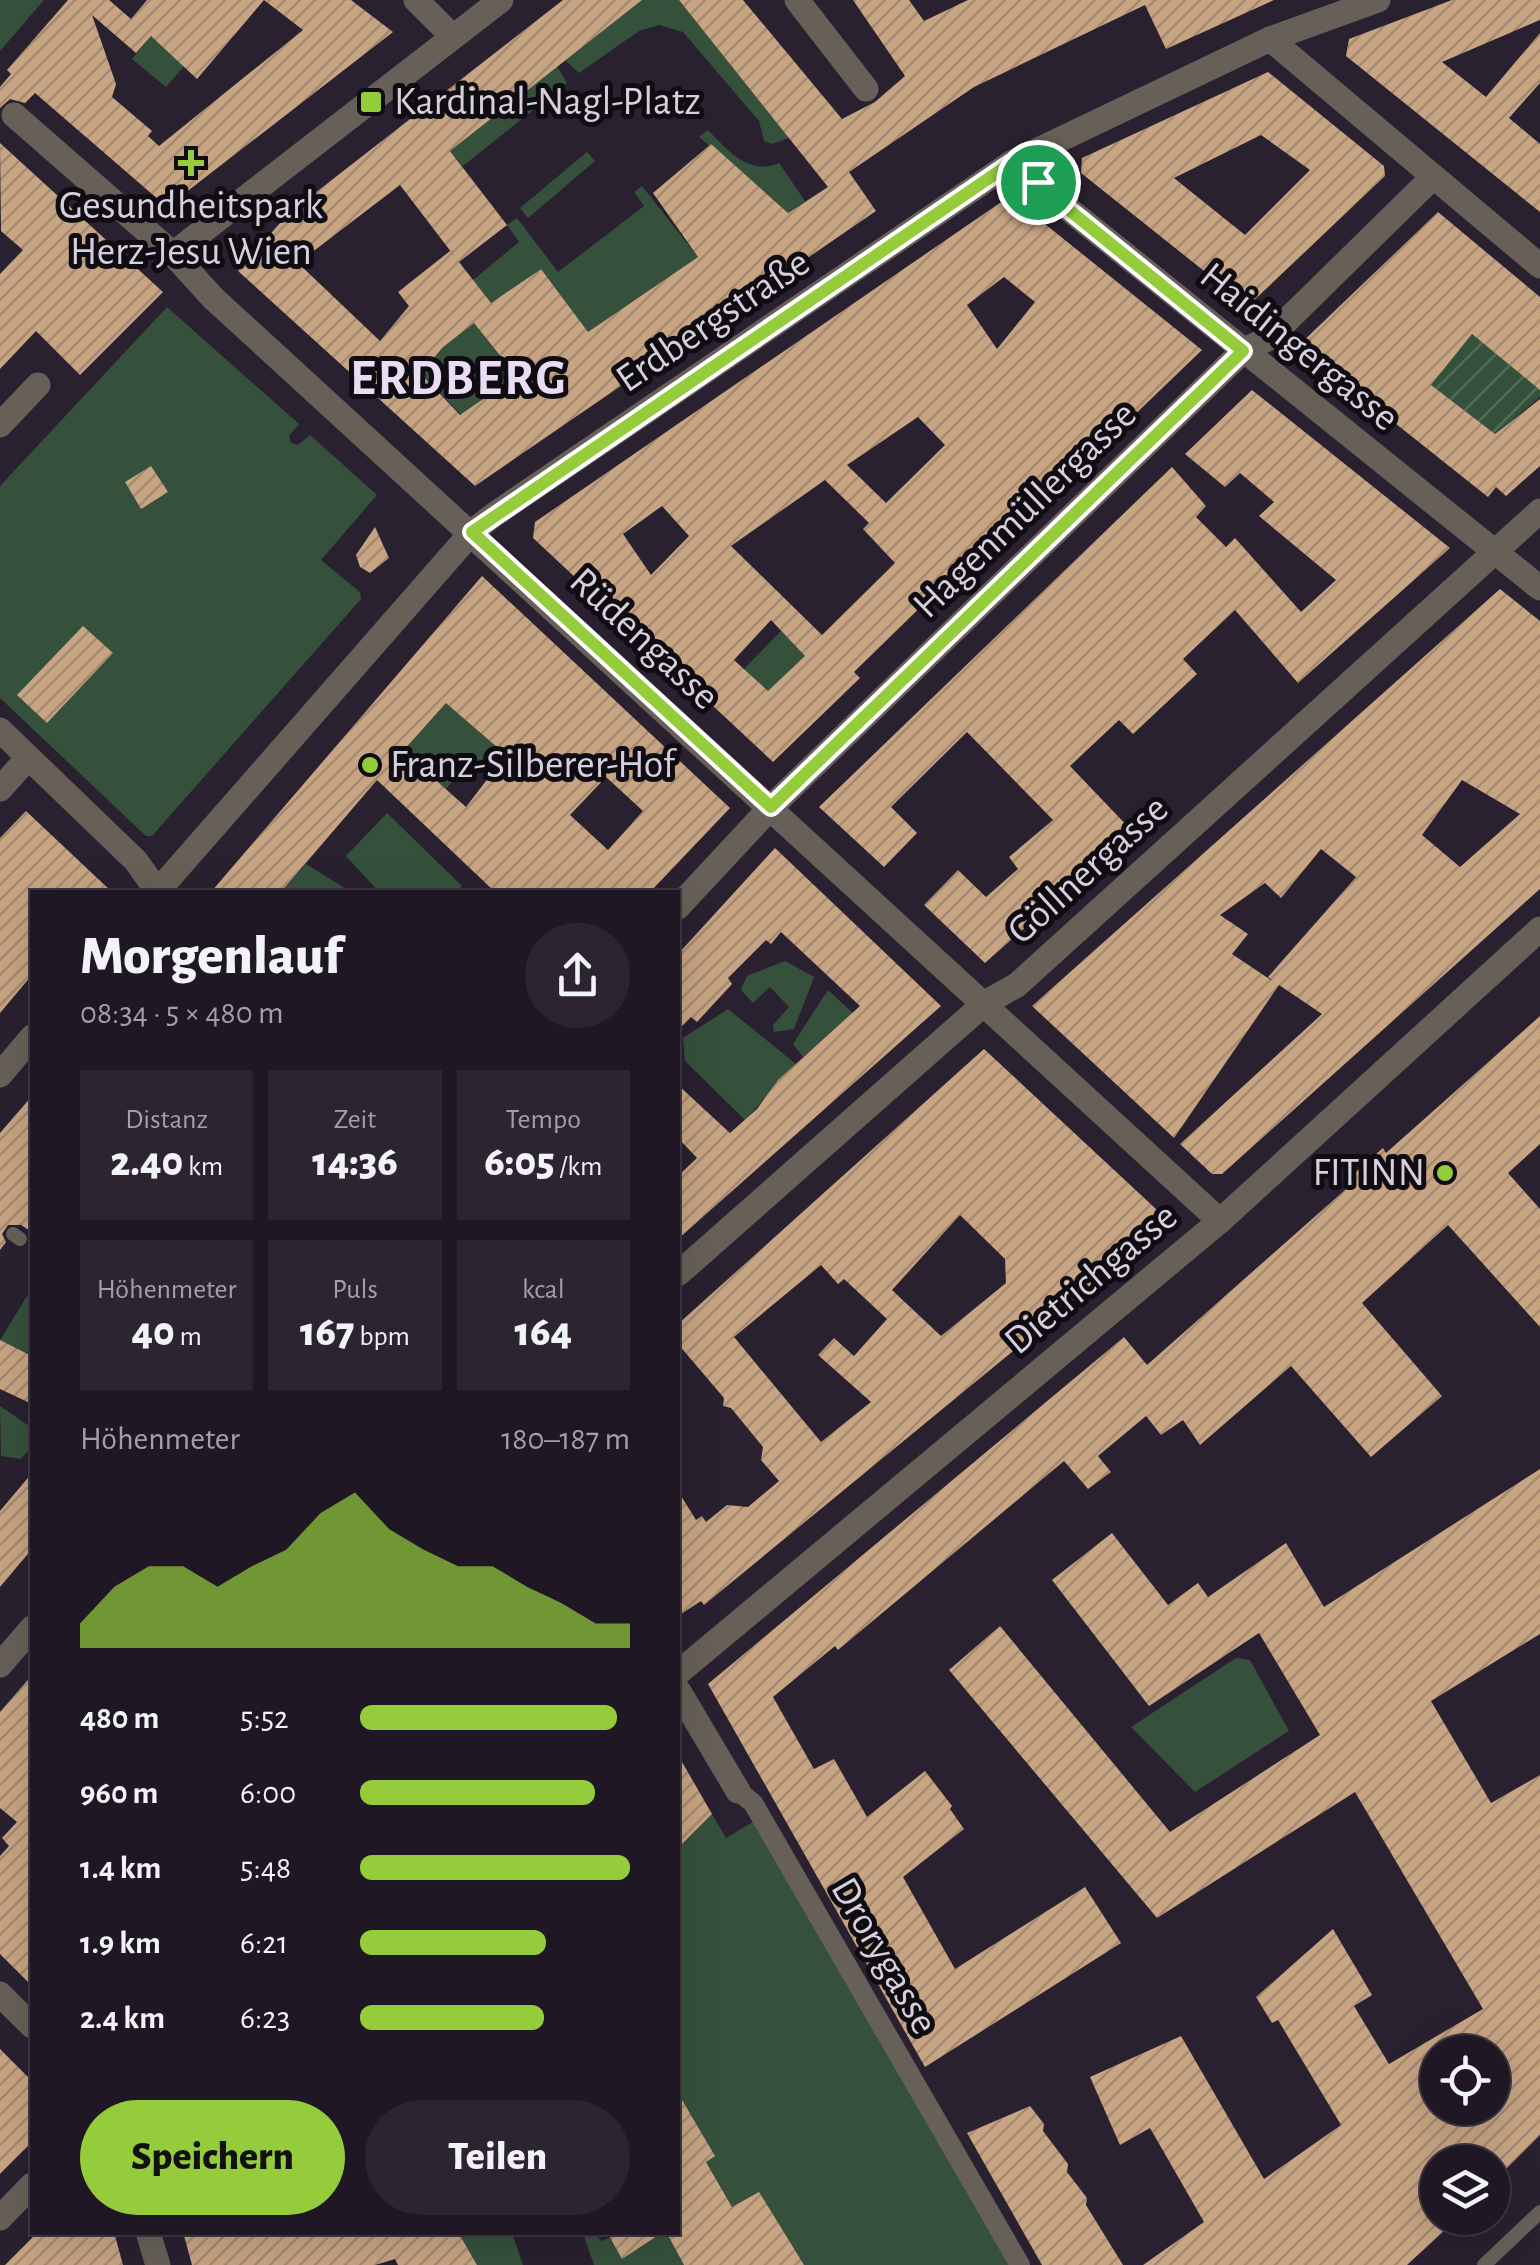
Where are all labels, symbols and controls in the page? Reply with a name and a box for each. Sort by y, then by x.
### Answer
place label: Kardinal-Nagl-Platz [394,82,701,122]
marker: Kardinal-Nagl-Platz [358,89,384,115]
pin [996,140,1081,225]
marker: Gesundheitspark Herz-Jesu Wien [178,150,204,176]
icon: arrive [1011,155,1066,210]
place label: Gesundheitspark Herz-Jesu Wien [59,186,323,272]
street label: Erdbergstraße [609,242,817,400]
street label: Haidingergasse [1192,255,1406,439]
district label: ERDBERG [350,354,568,404]
street label: Hagenmüllergasse [906,394,1144,626]
street label: Rüdengasse [562,561,726,717]
place label: Franz-Silberer-Hof [390,745,677,785]
marker: Franz-Silberer-Hof [359,754,381,776]
street label: Göllnergasse [1000,788,1176,952]
button: share [525,923,630,1028]
text: Morgenlauf [80,929,342,984]
text: 08:34 · 5 × 480 m [80,997,284,1029]
text: Distanz [125,1106,208,1134]
text: Zeit [334,1106,376,1134]
text: Tempo [506,1106,581,1134]
text: 2.40 [110,1141,183,1183]
text: 14:36 [312,1141,398,1183]
text: 6:05 [484,1141,555,1183]
text: km [183,1153,223,1181]
text: /km [555,1153,602,1181]
place label: FITINN [1313,1153,1425,1193]
marker: FITINN [1434,1162,1456,1184]
street label: Dietrichgasse [997,1196,1185,1362]
text: Höhenmeter [97,1276,237,1304]
text: Puls [332,1276,378,1304]
text: kcal [522,1276,565,1304]
text: 40 [131,1311,175,1353]
text: 167 [300,1311,355,1353]
text: 164 [515,1311,572,1353]
text: m [175,1323,202,1351]
text: bpm [355,1323,410,1351]
text: Höhenmeter [80,1423,240,1455]
text: 180–187 m [501,1423,630,1455]
text: 480 m [80,1702,159,1734]
text: 5:52 [240,1702,289,1734]
text: 960 m [80,1777,158,1809]
text: 6:00 [240,1777,296,1809]
text: 1.4 km [80,1852,161,1884]
text: 5:48 [240,1852,291,1884]
street label: Drorygasse [823,1871,945,2041]
text: 1.9 km [80,1927,161,1959]
text: 6:21 [240,1927,288,1959]
text: 2.4 km [80,2002,165,2034]
text: 6:23 [240,2002,290,2034]
map controls [1420,2035,1510,2235]
button: locate [1420,2035,1510,2125]
button: Speichern [80,2100,345,2215]
button: Teilen [365,2100,630,2215]
button: layers [1420,2145,1510,2235]

